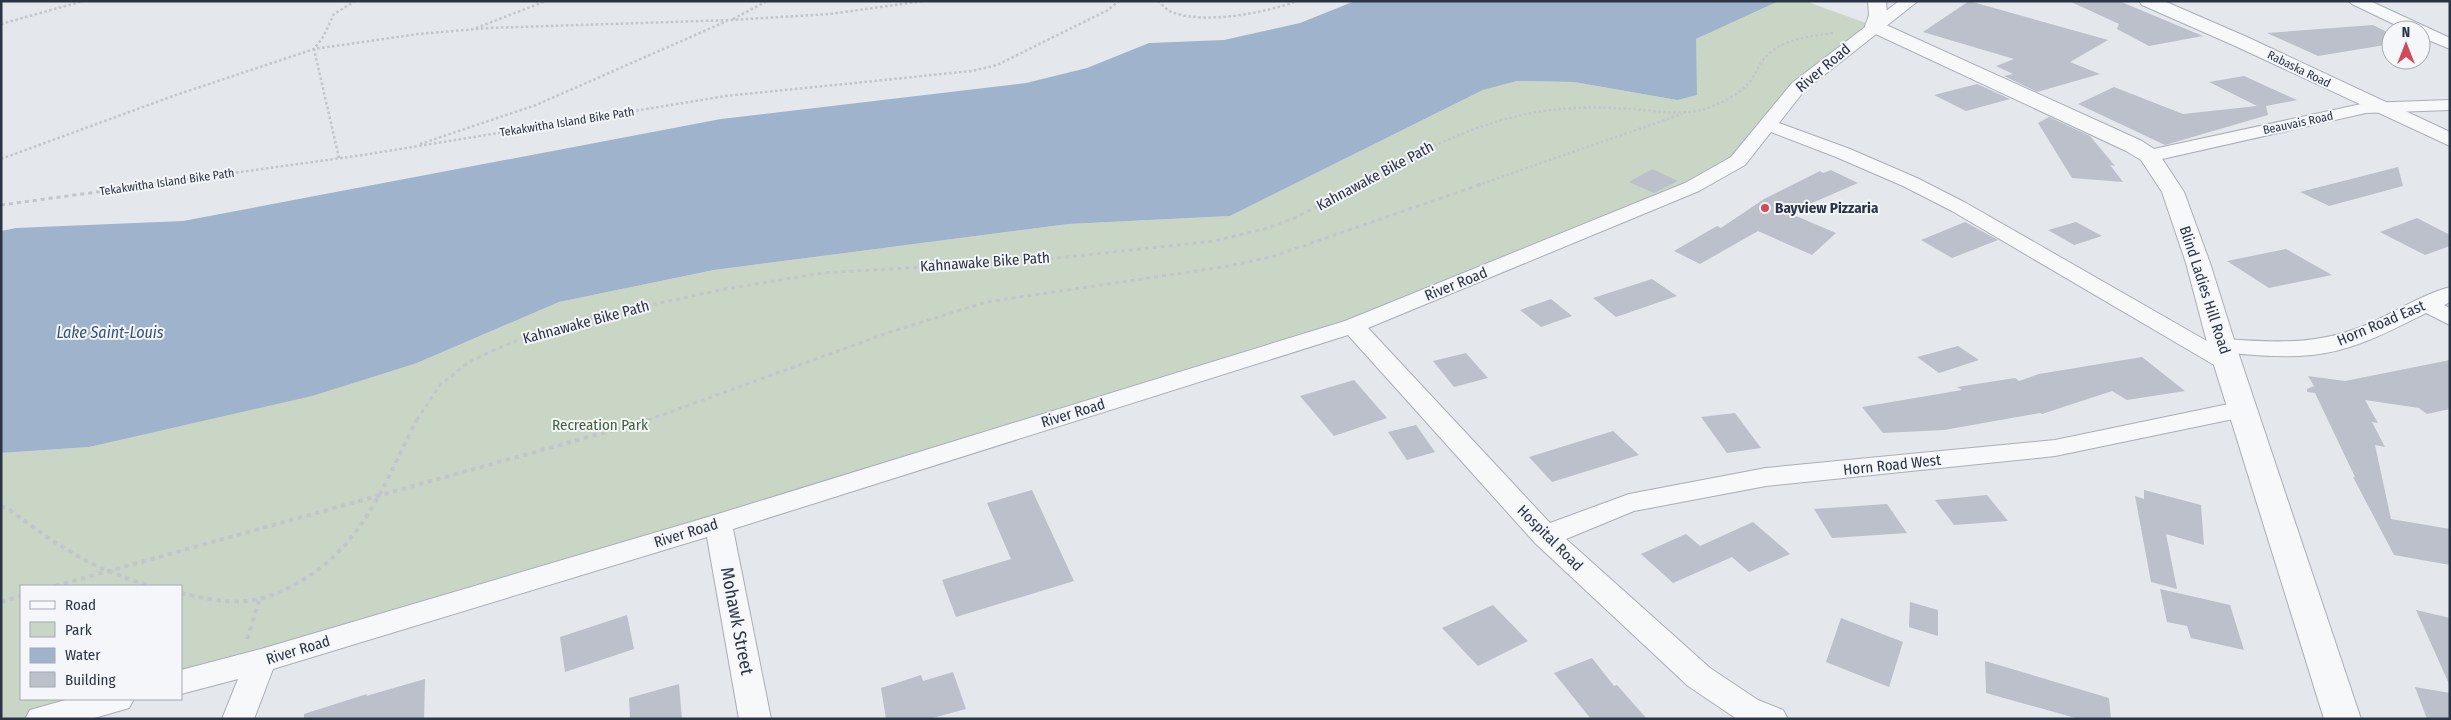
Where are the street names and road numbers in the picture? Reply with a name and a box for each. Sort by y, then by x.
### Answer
street label: River Road [1792,40,1854,96]
street label: Rabaska Road [2265,48,2333,90]
street label: Tekakwitha Island Bike Path [499,104,635,140]
street label: Beauvais Road [2262,109,2334,137]
street label: Kahnawake Bike Path [1313,138,1437,214]
street label: Tekakwitha Island Bike Path [99,166,235,198]
street label: Blind Ladies Hill Road [2176,224,2234,356]
street label: Kahnawake Bike Path [920,248,1050,276]
street label: River Road [1422,263,1490,305]
street label: Kahnawake Bike Path [521,296,651,348]
street label: Horn Road East [2334,296,2428,350]
street label: River Road [1039,395,1107,431]
street label: Horn Road West [1842,451,1942,479]
street label: Hospital Road [1513,501,1587,575]
street label: River Road [652,515,720,551]
street label: Mohawk Street [716,565,758,677]
street label: River Road [264,632,332,668]

